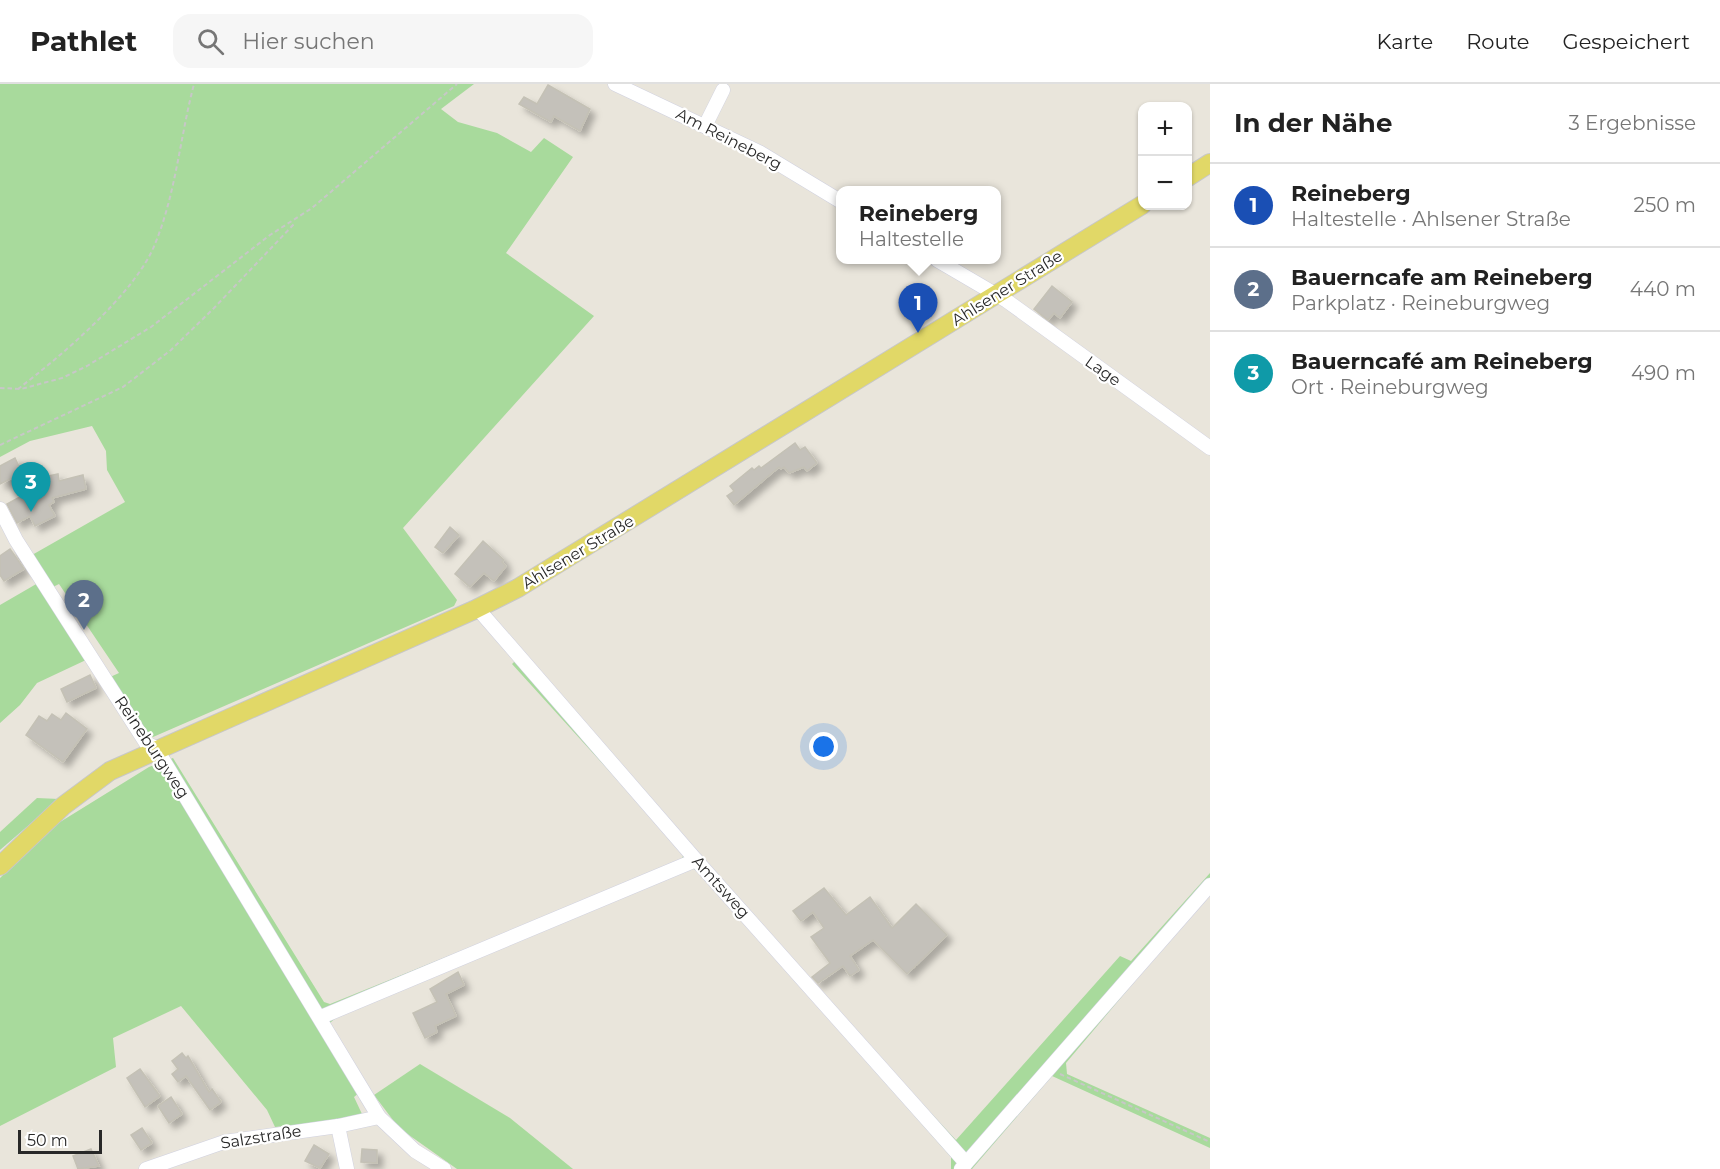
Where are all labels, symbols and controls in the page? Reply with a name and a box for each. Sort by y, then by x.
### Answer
search box [173,14,593,68]
text: Pathlet [30,24,137,58]
icon: search [194,25,227,58]
text: Hier suchen [242,28,375,55]
text: Karte [1377,29,1433,54]
text: Route [1466,29,1529,54]
text: Gespeichert [1562,29,1690,54]
map controls [1138,102,1192,210]
button: + [1138,102,1192,156]
street label: Am Reineberg [673,104,785,174]
text: In der Nähe [1234,107,1392,139]
text: 3 Ergebnisse [1568,111,1696,135]
button: − [1138,156,1192,210]
text: Reineberg [1291,180,1411,207]
popup [836,186,1001,264]
text: 1 [1250,193,1257,217]
text: 250 m [1634,193,1696,217]
text: Reineberg [859,200,978,227]
text: Haltestelle · Ahlsener Straße [1291,207,1571,231]
text: Haltestelle [859,227,964,251]
street label: Ahlsener Straße [948,246,1066,330]
text: Bauerncafe am Reineberg [1291,264,1593,291]
text: 2 [1248,277,1259,301]
text: 440 m [1630,277,1696,301]
pin: 1 [898,284,938,333]
text: Parkplatz · Reineburgweg [1291,291,1550,315]
text: Bauerncafé am Reineberg [1291,348,1593,375]
street label: Lage [1081,352,1125,390]
text: 3 [1248,361,1259,385]
text: 490 m [1631,361,1696,385]
text: Ort · Reineburgweg [1291,375,1489,399]
pin: 3 [12,462,51,512]
street label: Ahlsener Straße [519,511,637,593]
pin: 2 [64,580,104,630]
street label: Reineburgweg [111,692,193,802]
your location [809,732,838,761]
street label: Amtsweg [688,852,754,922]
street label: Salzstraße [219,1121,303,1153]
scale bar [18,1127,102,1154]
text: 50 m [27,1131,68,1150]

